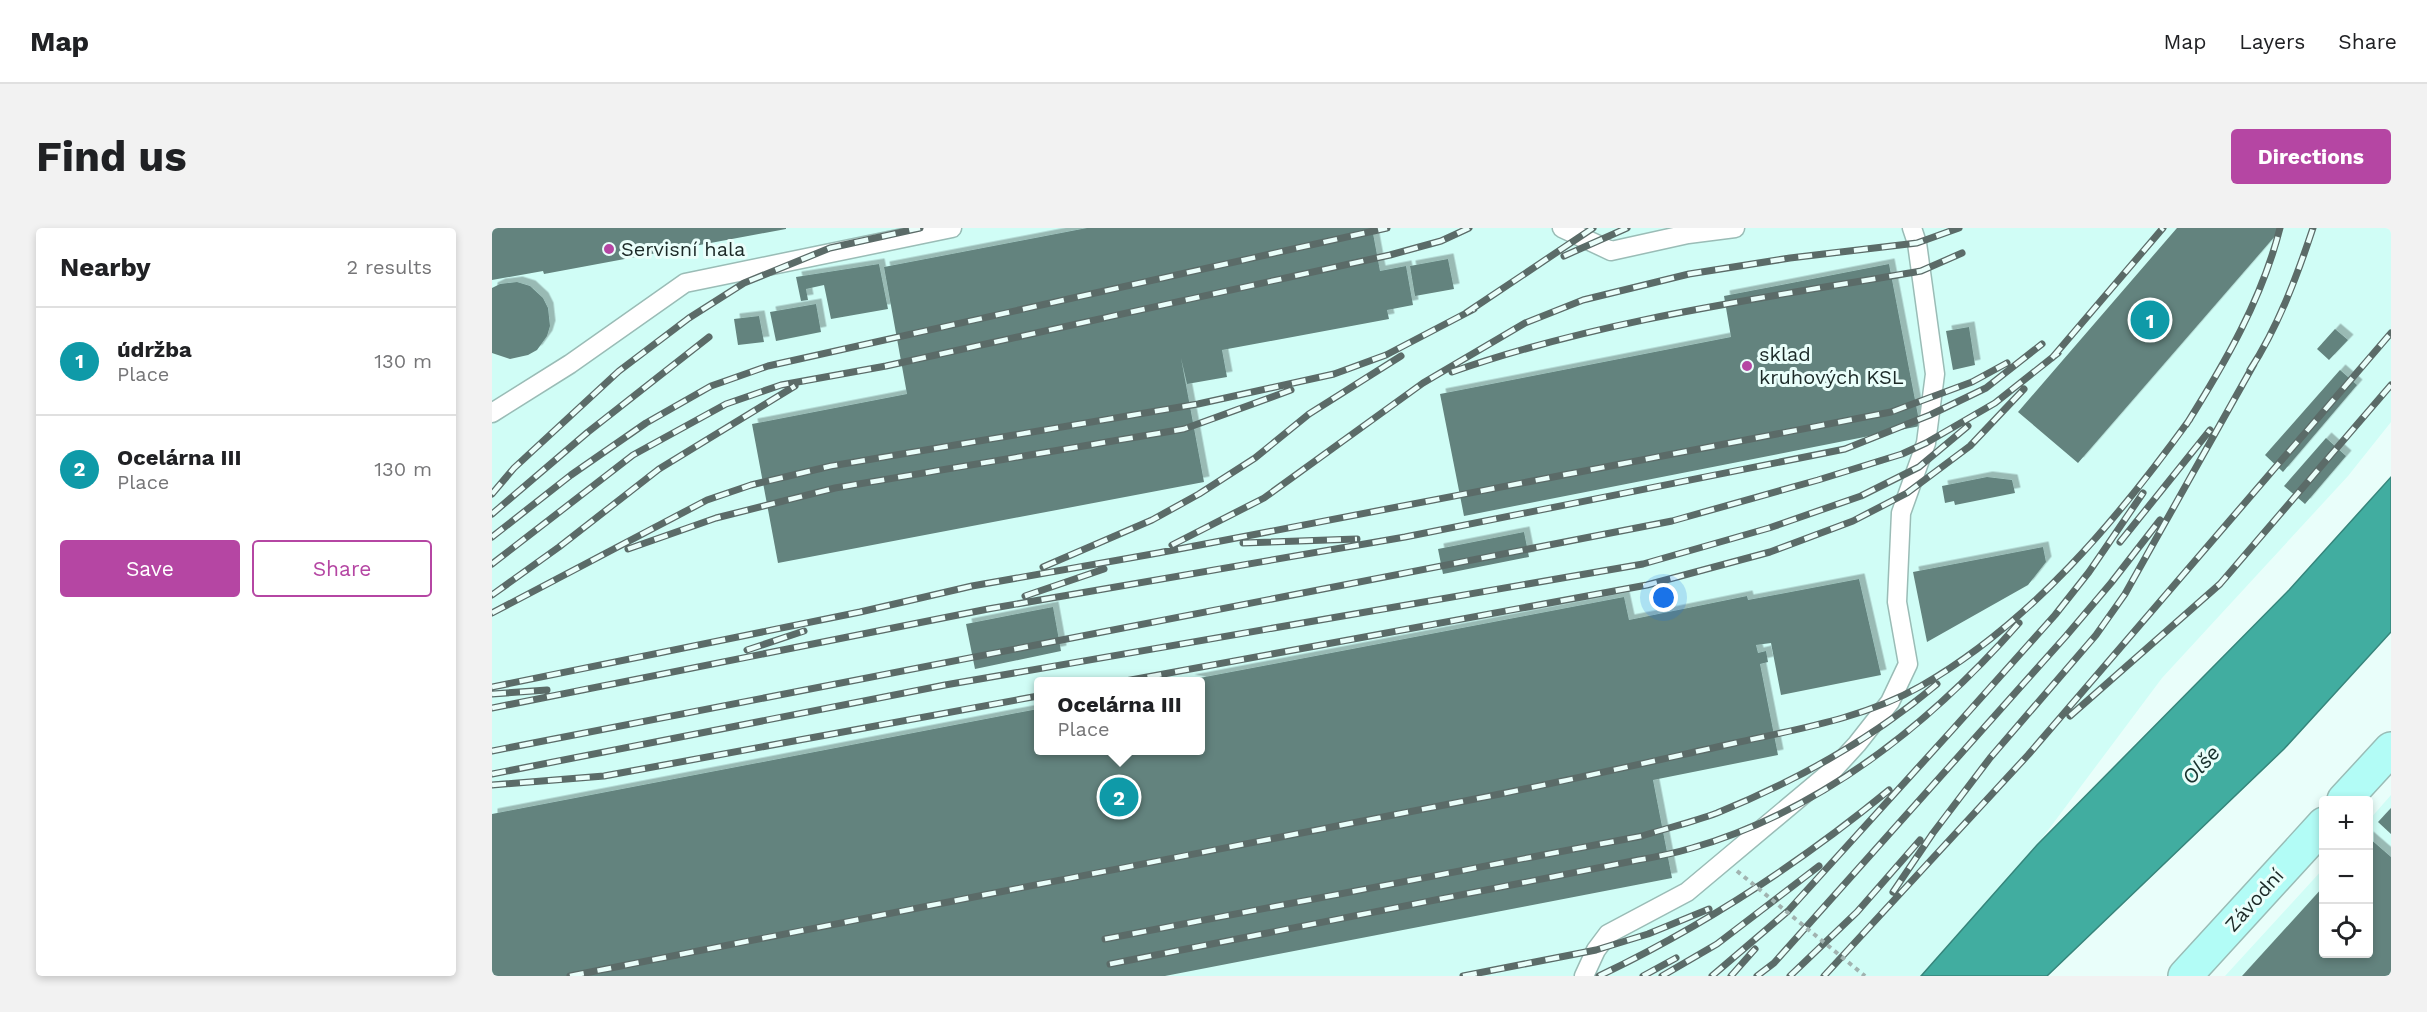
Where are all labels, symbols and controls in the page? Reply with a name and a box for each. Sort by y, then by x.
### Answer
text: Map [30,25,89,58]
text: Map [2163,29,2206,54]
text: Layers [2239,29,2305,54]
text: Share [2338,29,2397,54]
button: Directions [2231,129,2391,184]
text: Find us [36,132,187,181]
place label: Servisní hala [621,237,745,261]
marker: Servisní hala [602,242,616,256]
text: Nearby [60,252,151,282]
text: 2 results [347,255,432,279]
pin: 1 [2130,298,2170,343]
text: údržba [117,337,192,362]
place label: sklad kruhových KSL [1759,342,1904,389]
text: 1 [75,349,84,373]
text: 130 m [374,349,432,373]
marker: sklad kruhových KSL [1740,359,1754,373]
text: Place [117,362,169,386]
text: Ocelárna III [117,445,241,470]
text: 2 [74,457,85,481]
text: 130 m [374,457,432,481]
text: Place [117,470,169,494]
button: Save [60,540,240,597]
button: Share [252,540,432,597]
your location [1649,583,1678,612]
popup [1034,677,1205,755]
text: Ocelárna III [1057,692,1182,717]
text: Place [1057,717,1110,741]
water label: Olše [2176,740,2225,789]
pin: 2 [1100,774,1138,820]
map controls [2319,796,2373,958]
button: + [2319,796,2373,850]
button: − [2319,850,2373,904]
street label: Závodní [2220,864,2288,936]
button: locate [2319,904,2373,958]

